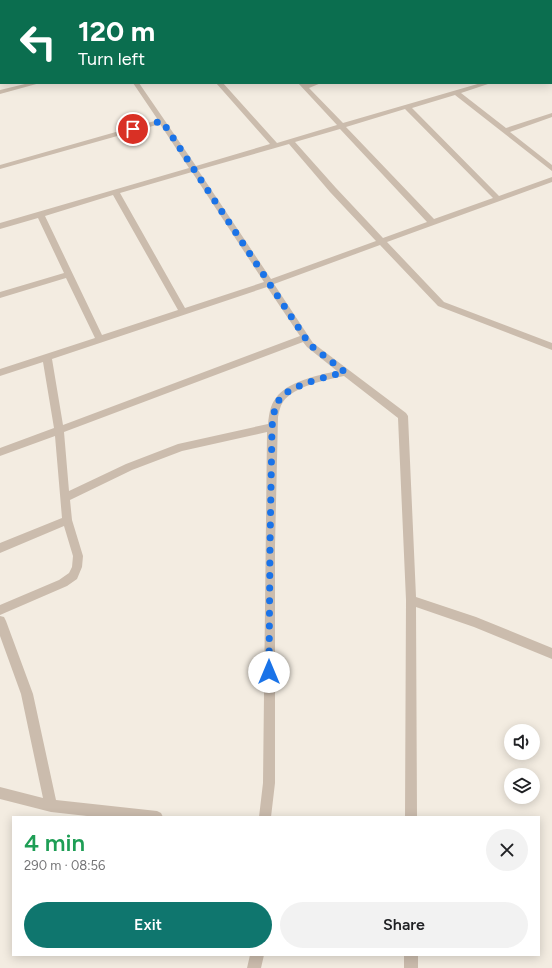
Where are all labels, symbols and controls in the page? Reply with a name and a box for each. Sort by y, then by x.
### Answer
text: 120 m [78,14,155,48]
icon: left [12,16,64,68]
text: Turn left [78,48,145,70]
pin [116,112,150,146]
icon: arrive [122,118,144,140]
position arrow [248,651,290,693]
map controls [504,724,540,804]
button: sound [504,724,540,760]
button: layers [504,768,540,804]
text: 4 min [24,828,85,857]
button: close [486,829,528,871]
text: 290 m · 08:56 [24,858,105,873]
button: Exit [24,902,272,948]
button: Share [280,902,528,948]

